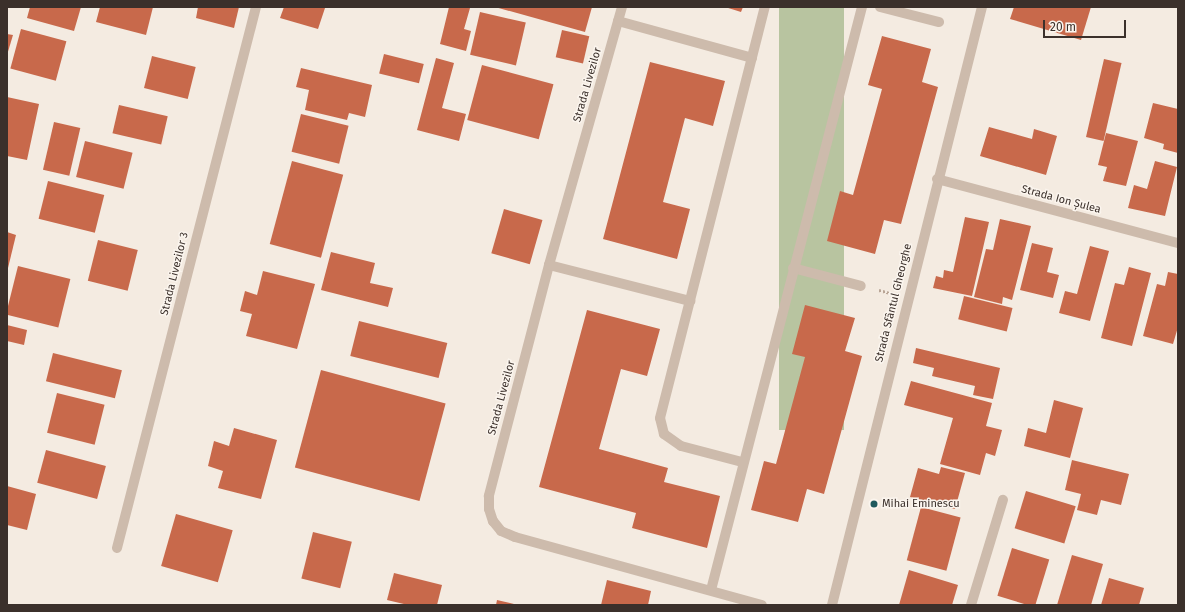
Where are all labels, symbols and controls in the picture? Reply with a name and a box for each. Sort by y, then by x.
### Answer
scale bar [1045,12,1128,38]
text: 20 m [1050,20,1076,34]
street label: Strada Livezilor [571,46,605,124]
street label: Strada Ion Șulea [1020,183,1102,217]
street label: Strada Livezilor 3 [158,231,192,317]
street label: Strada Sfântul Gheorghe [873,242,915,364]
street label: Strada Livezilor [486,359,518,437]
place label: Mihai Eminescu [882,497,960,511]
marker: Mihai Eminescu [869,499,879,509]

